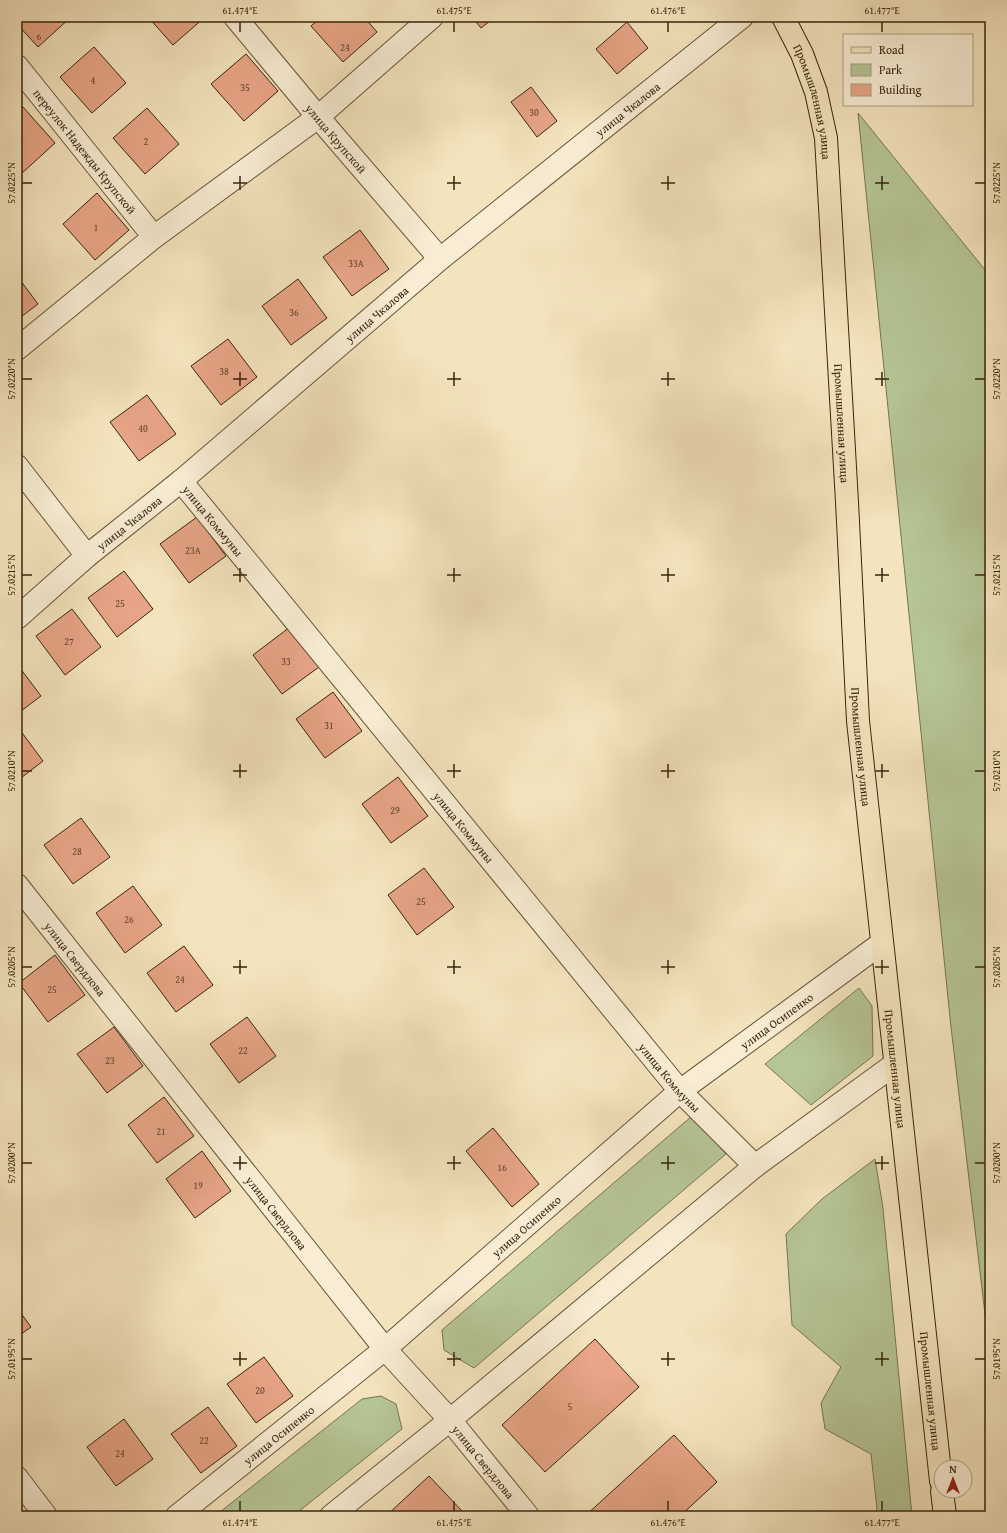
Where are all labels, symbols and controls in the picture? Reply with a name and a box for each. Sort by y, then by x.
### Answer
text: 61.474°E [222,3,258,18]
text: 61.475°E [436,3,472,18]
text: 61.476°E [650,3,686,18]
text: 61.477°E [864,3,900,18]
house number: 6 [37,29,42,44]
legend [843,34,973,106]
house number: 24 [340,40,350,55]
street label: Промышленная улица [790,41,836,160]
text: Road [879,41,905,58]
text: Park [879,61,903,78]
house number: 4 [91,73,96,88]
street label: улица Чкалова [591,77,664,141]
house number: 35 [240,80,250,95]
text: Building [879,81,922,98]
street label: переулок Надежды Крупской [30,85,141,217]
street label: улица Крупской [301,99,371,177]
house number: 30 [529,105,539,120]
house number: 2 [144,134,149,149]
text: 57.0225°N [4,162,19,204]
text: 57.0225°N [989,162,1004,204]
house number: 1 [94,220,99,235]
house number: 33А [348,256,364,271]
street label: улица Чкалова [340,281,412,346]
house number: 36 [289,305,299,320]
text: 57.0220°N [4,358,19,400]
text: 57.0220°N [989,358,1004,400]
street label: Промышленная улица [831,363,854,484]
house number: 38 [219,364,229,379]
house number: 40 [138,421,148,436]
street label: улица Коммуны [178,481,248,560]
street label: улица Чкалова [92,491,165,554]
house number: 23А [185,543,201,558]
text: 57.0215°N [4,554,19,596]
text: 57.0215°N [989,554,1004,596]
house number: 25 [115,596,125,611]
house number: 27 [64,634,74,649]
house number: 33 [281,654,291,669]
street label: Промышленная улица [848,687,876,807]
house number: 31 [324,718,334,733]
text: 57.0210°N [4,750,19,792]
text: 57.0210°N [989,750,1004,792]
street label: улица Коммуны [429,787,499,867]
house number: 29 [390,803,400,818]
house number: 28 [72,844,82,859]
house number: 25 [416,894,426,909]
house number: 26 [124,912,134,927]
street label: улица Свердлова [40,917,110,1000]
text: 57.0205°N [4,946,19,988]
text: 57.0205°N [989,946,1004,988]
house number: 24 [175,972,185,987]
house number: 25 [47,982,57,997]
street label: улица Осипенко [736,988,816,1054]
street label: Промышленная улица [881,1009,911,1129]
street label: улица Коммуны [634,1038,705,1116]
house number: 22 [238,1043,248,1058]
house number: 23 [105,1053,115,1068]
house number: 21 [156,1124,166,1139]
text: 57.0200°N [4,1142,19,1184]
text: 57.0200°N [989,1142,1004,1184]
house number: 16 [497,1160,507,1175]
street label: улица Свердлова [241,1171,312,1253]
house number: 19 [193,1178,203,1193]
street label: улица Осипенко [487,1191,564,1261]
street label: Промышленная улица [916,1331,946,1452]
text: 57.0195°N [4,1338,19,1380]
text: 57.0195°N [989,1338,1004,1380]
house number: 20 [255,1383,265,1398]
house number: 5 [568,1399,573,1414]
street label: улица Осипенко [238,1401,317,1469]
street label: улица Свердлова [448,1420,519,1502]
house number: 22 [199,1433,209,1448]
house number: 24 [115,1446,125,1461]
north arrow [933,1459,973,1499]
text: N [949,1461,957,1477]
text: 61.474°E [222,1515,258,1530]
text: 61.475°E [436,1515,472,1530]
text: 61.476°E [650,1515,686,1530]
text: 61.477°E [864,1515,900,1530]

